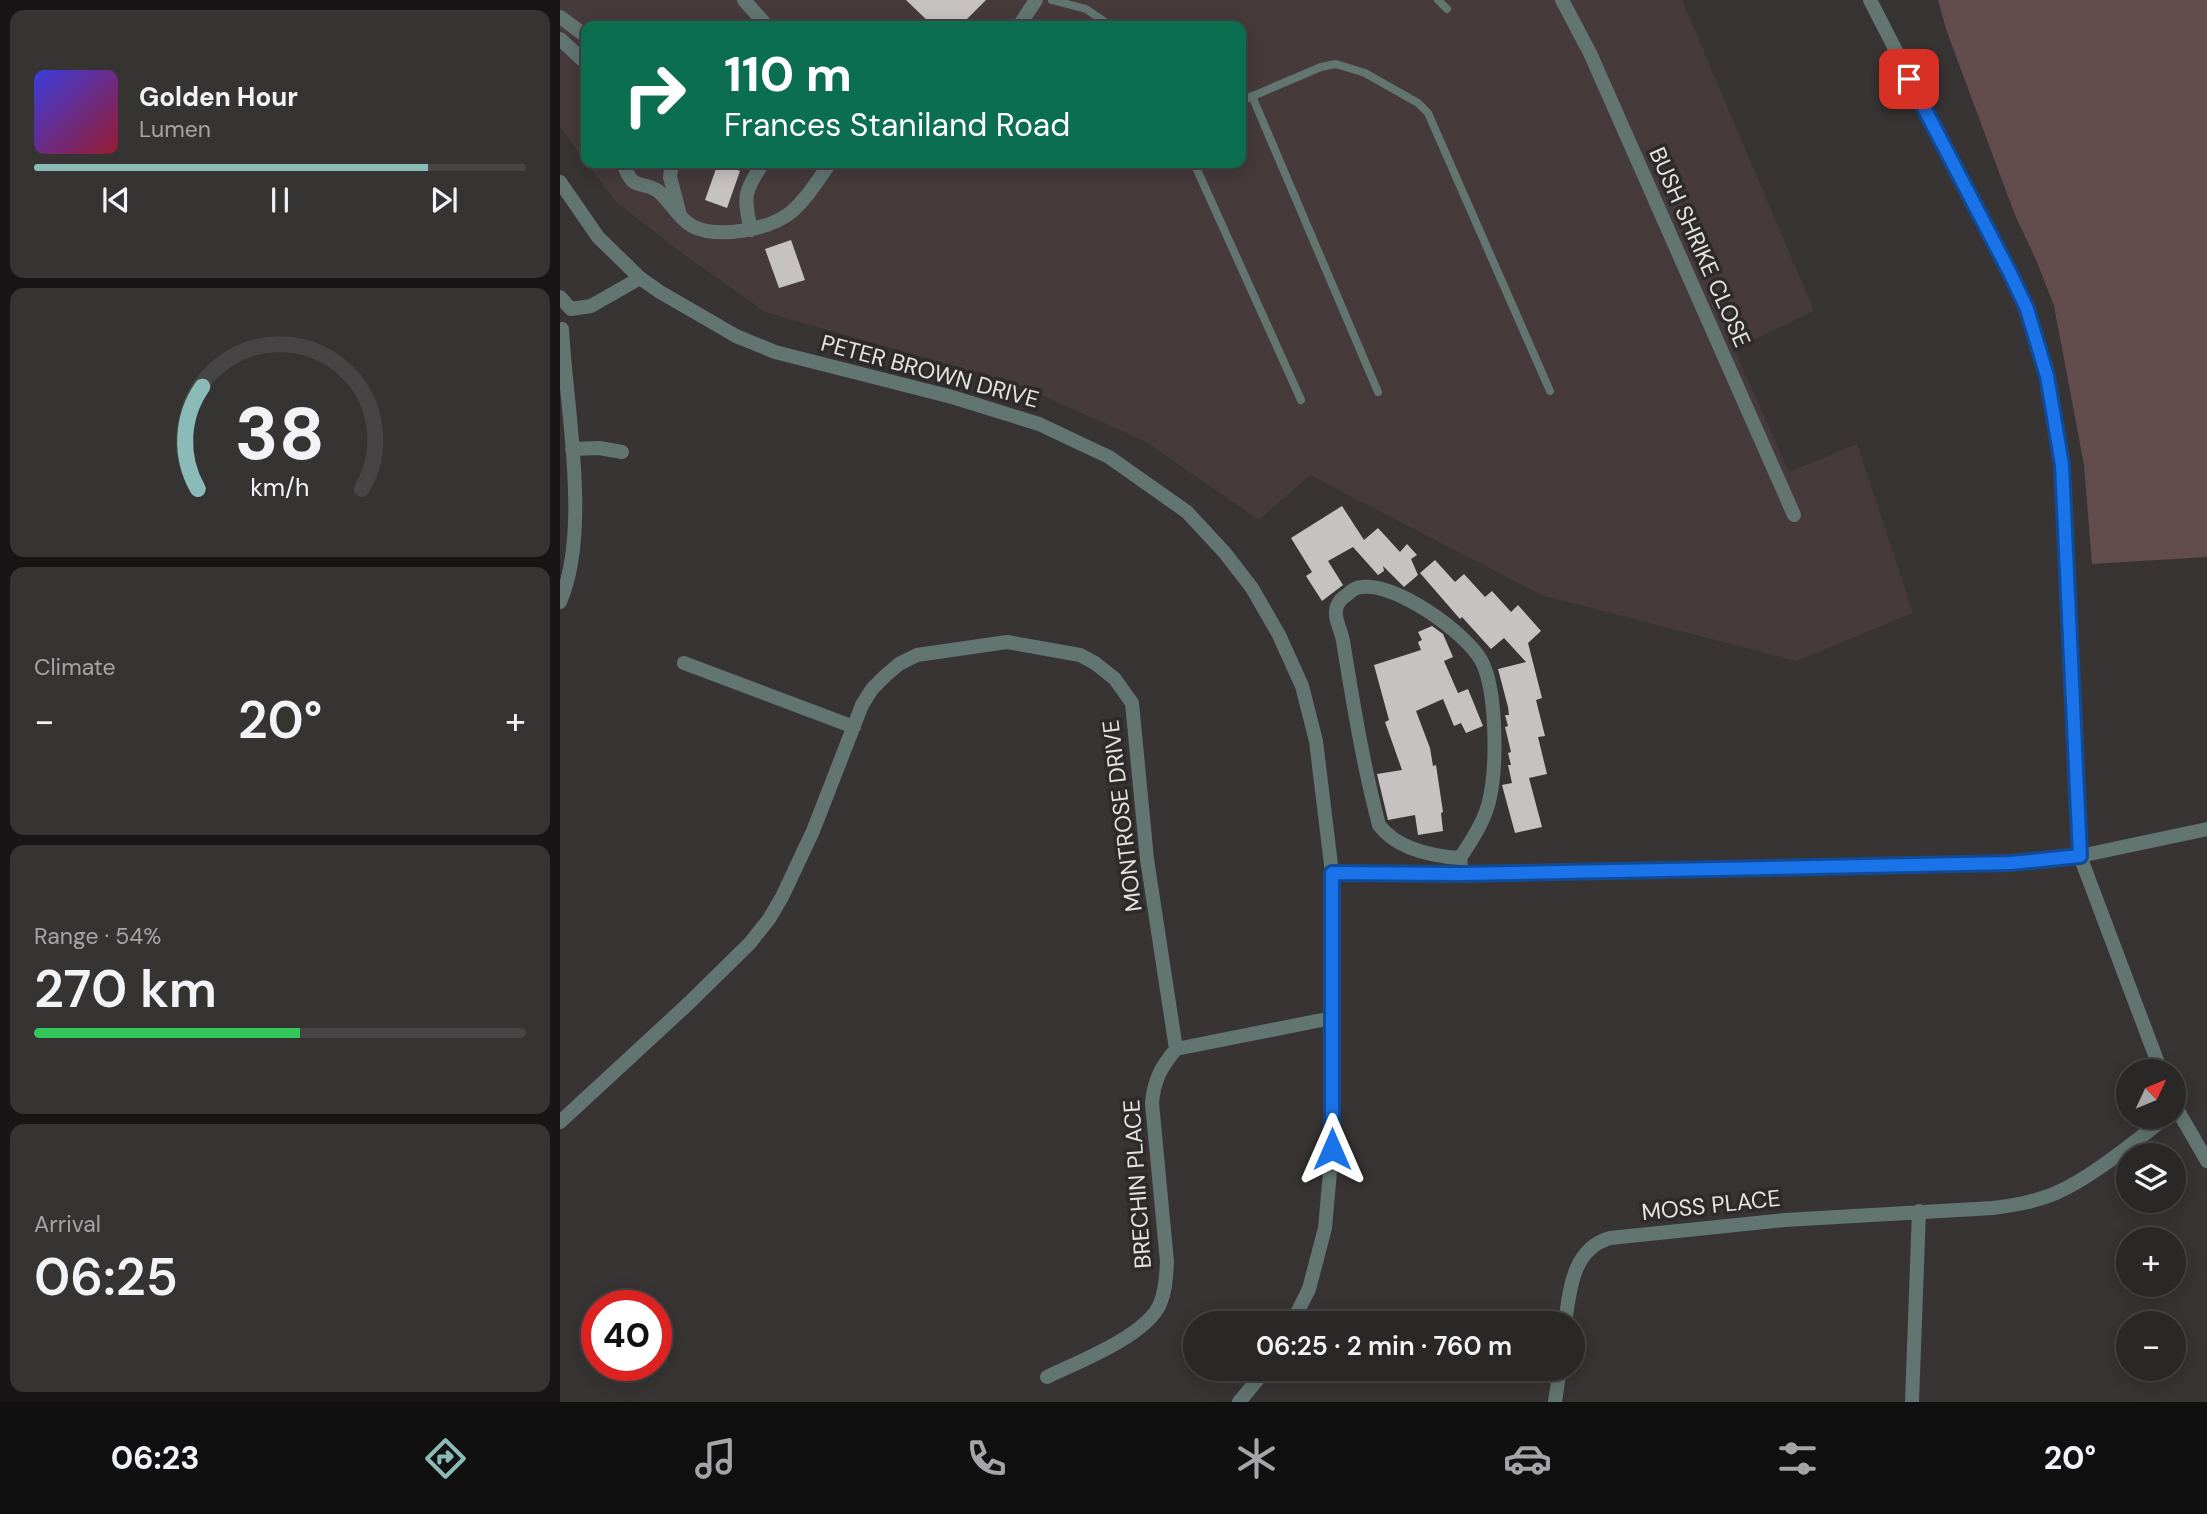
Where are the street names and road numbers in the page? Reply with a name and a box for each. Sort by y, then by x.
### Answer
street label: BUSH SHRIKE CLOSE [1642,142,1758,352]
street label: PETER BROWN DRIVE [818,327,1042,415]
street label: MONTROSE DRIVE [1095,718,1149,914]
street label: BRECHIN PLACE [1116,1098,1158,1270]
street label: MOSS PLACE [1640,1183,1782,1227]

